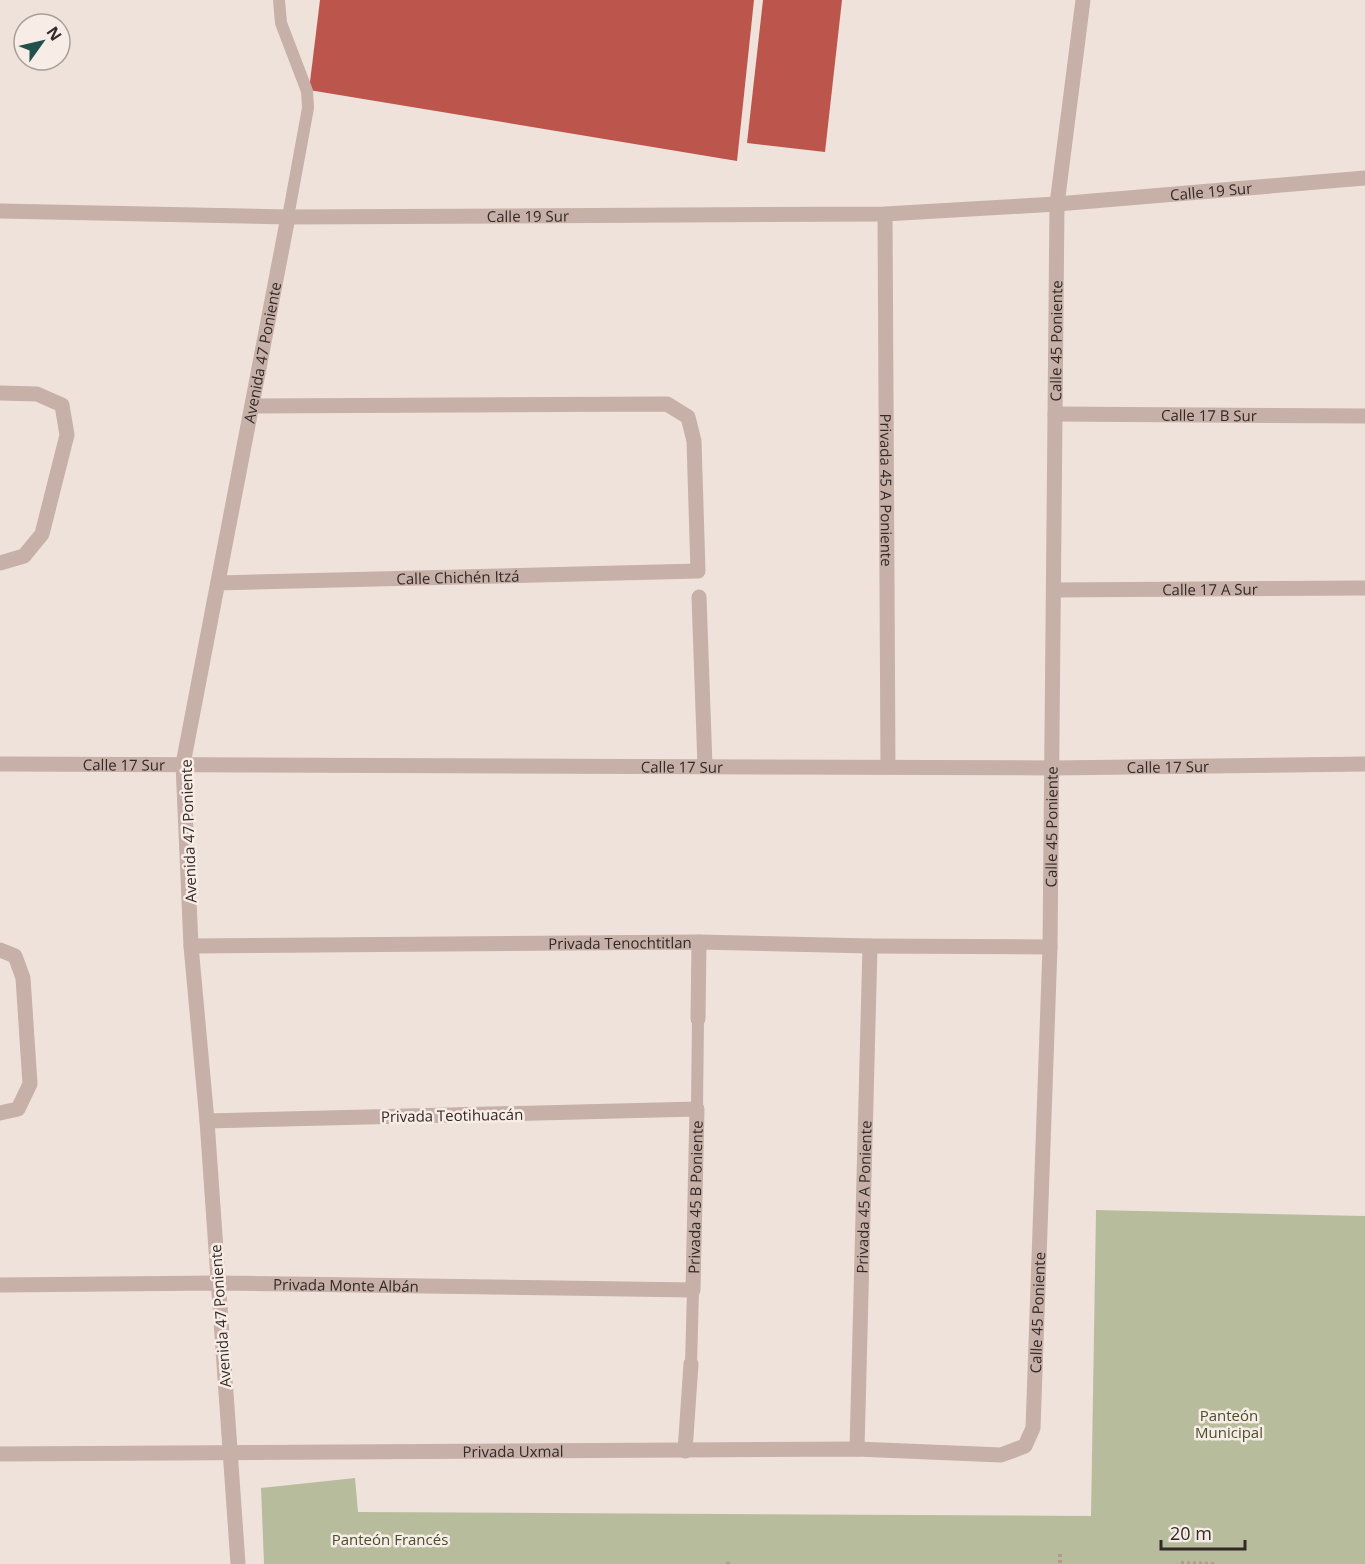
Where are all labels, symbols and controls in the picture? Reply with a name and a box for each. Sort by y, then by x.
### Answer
north arrow [12,12,72,72]
text: N [42,22,67,45]
street label: Calle 19 Sur [1169,178,1253,204]
street label: Calle 19 Sur [487,206,569,226]
street label: Avenida 47 Poniente [239,280,285,425]
street label: Calle 45 Poniente [1045,280,1066,402]
street label: Calle 17 B Sur [1161,405,1257,425]
street label: Privada 45 A Poniente [876,413,897,567]
street label: Calle Chichén Itzá [396,565,520,589]
street label: Calle 17 A Sur [1162,579,1258,599]
street label: Calle 17 Sur [83,754,165,775]
street label: Calle 17 Sur [641,756,723,777]
street label: Calle 17 Sur [1127,756,1209,777]
street label: Avenida 47 Poniente [176,759,200,903]
street label: Calle 45 Poniente [1041,766,1062,888]
street label: Privada Tenochtitlan [548,932,692,953]
street label: Privada Teotihuacán [381,1104,523,1126]
street label: Privada 45 B Poniente [683,1120,707,1274]
street label: Privada 45 A Poniente [852,1120,875,1274]
street label: Avenida 47 Poniente [205,1244,235,1388]
street label: Calle 45 Poniente [1025,1252,1049,1374]
street label: Privada Monte Albán [273,1274,419,1296]
park label: Panteón Municipal [1195,1405,1263,1442]
street label: Privada Uxmal [462,1441,564,1461]
scale bar [1161,1513,1245,1551]
text: 20 m [1170,1521,1212,1545]
park label: Panteón Francés [332,1529,448,1549]

